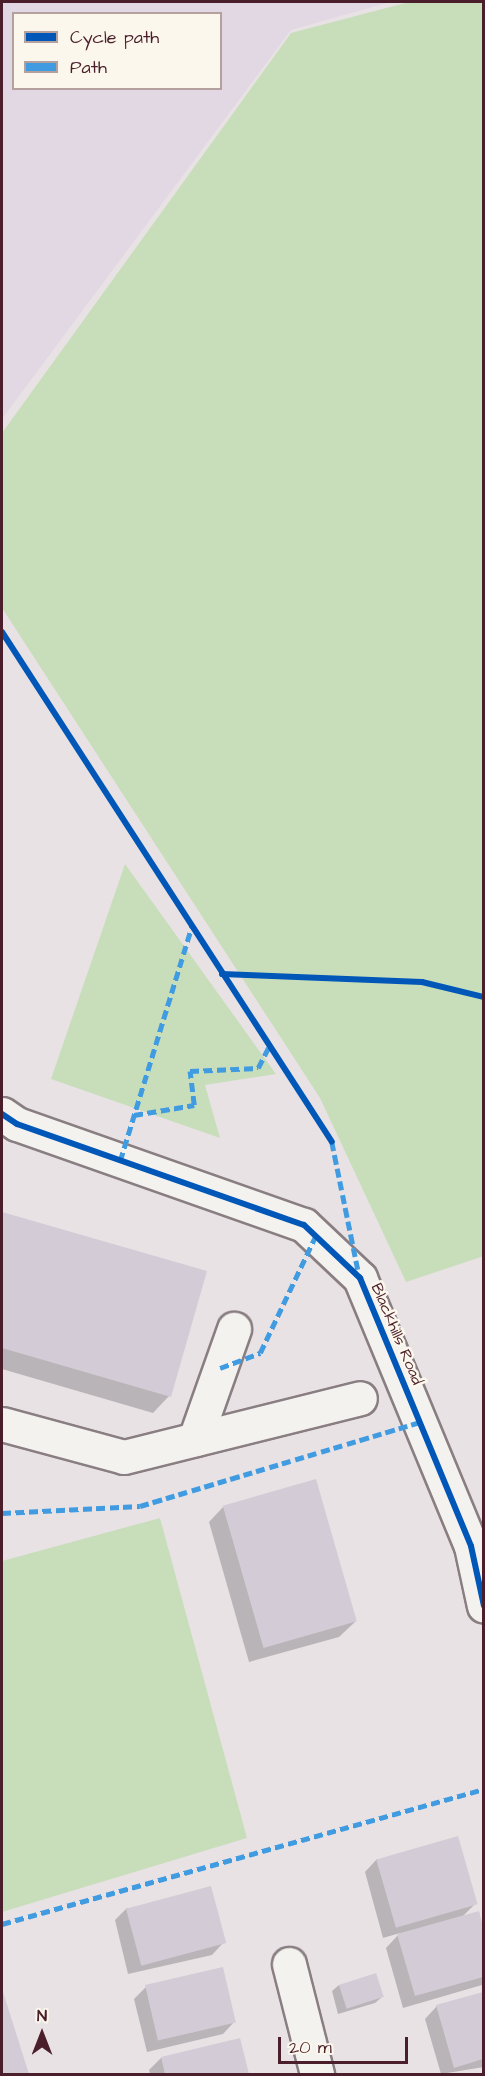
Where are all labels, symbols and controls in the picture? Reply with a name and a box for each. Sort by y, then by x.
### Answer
legend [12,12,222,90]
text: Cycle path [70,25,159,50]
text: Path [70,55,107,80]
street label: Blackhills Road [367,1280,427,1388]
north arrow [12,2004,72,2064]
text: N [37,2005,47,2027]
scale bar [281,2025,412,2063]
text: 20 m [289,2035,332,2060]

